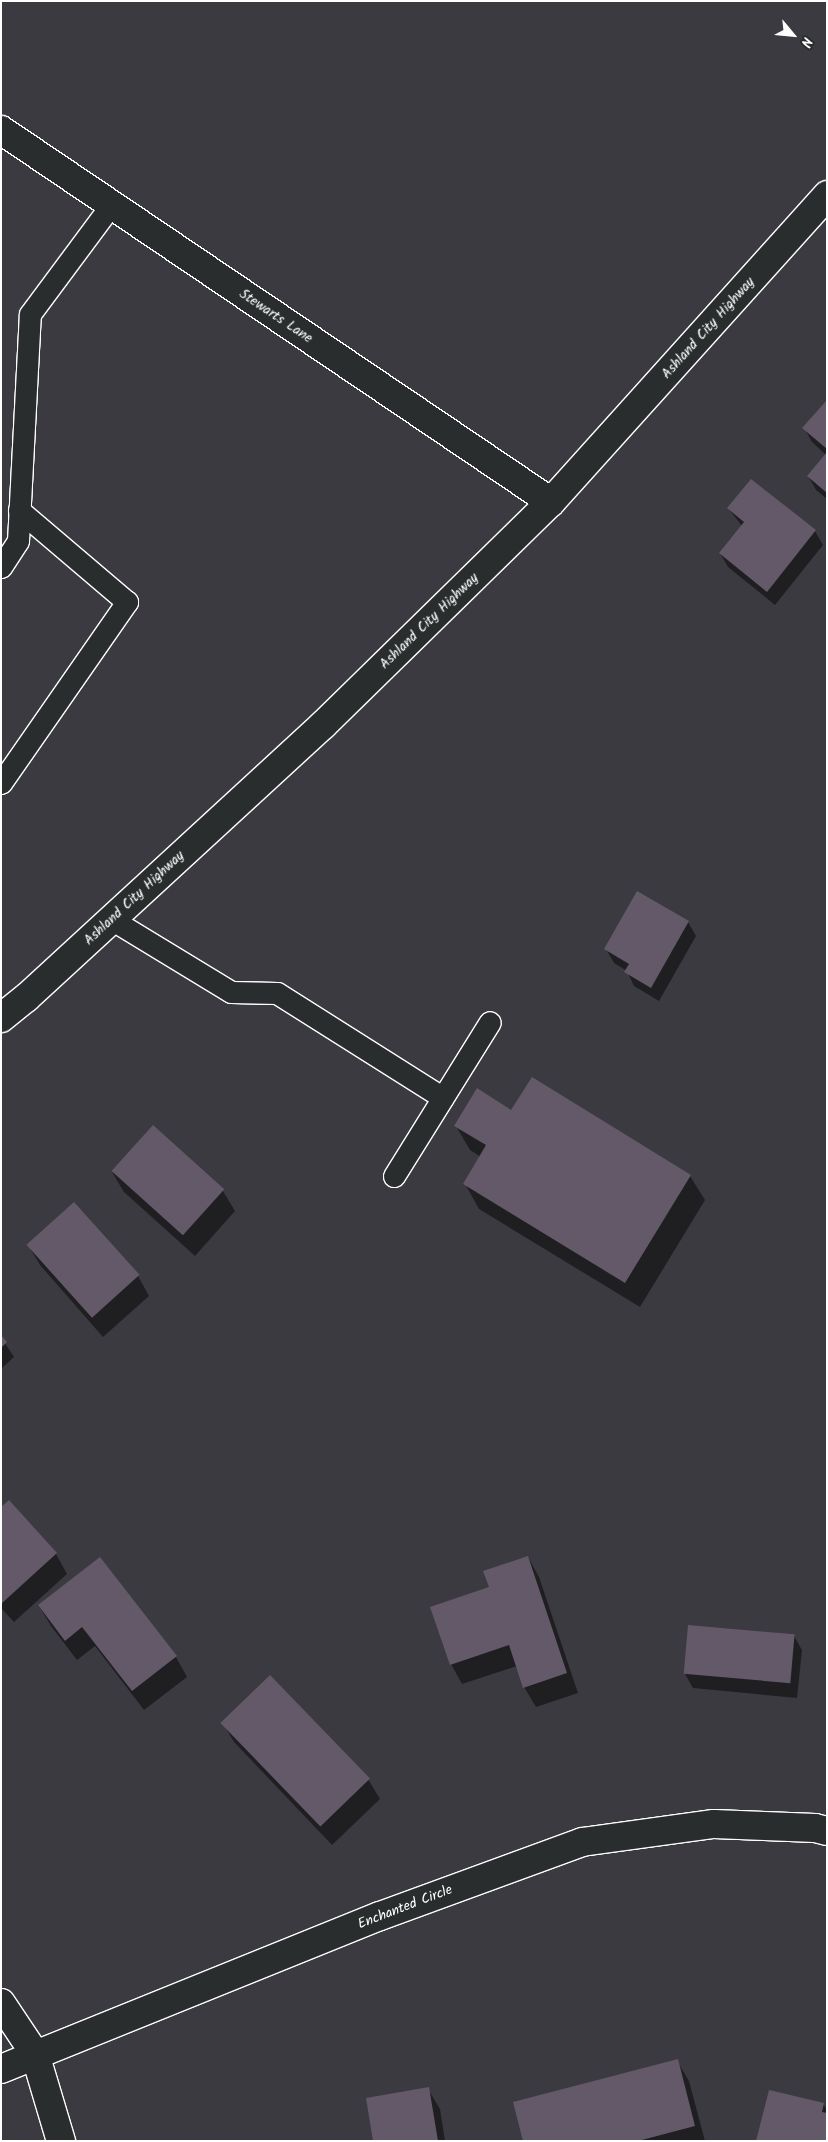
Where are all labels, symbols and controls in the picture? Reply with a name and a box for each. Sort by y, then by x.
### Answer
north arrow [768,10,818,60]
text: N [794,33,818,51]
street label: Ashland City Highway [658,274,758,382]
street label: Stewarts Lane [236,285,316,347]
street label: Ashland City Highway [376,570,482,672]
street label: Ashland City Highway [80,847,188,949]
street label: Enchanted Circle [355,1881,455,1933]

